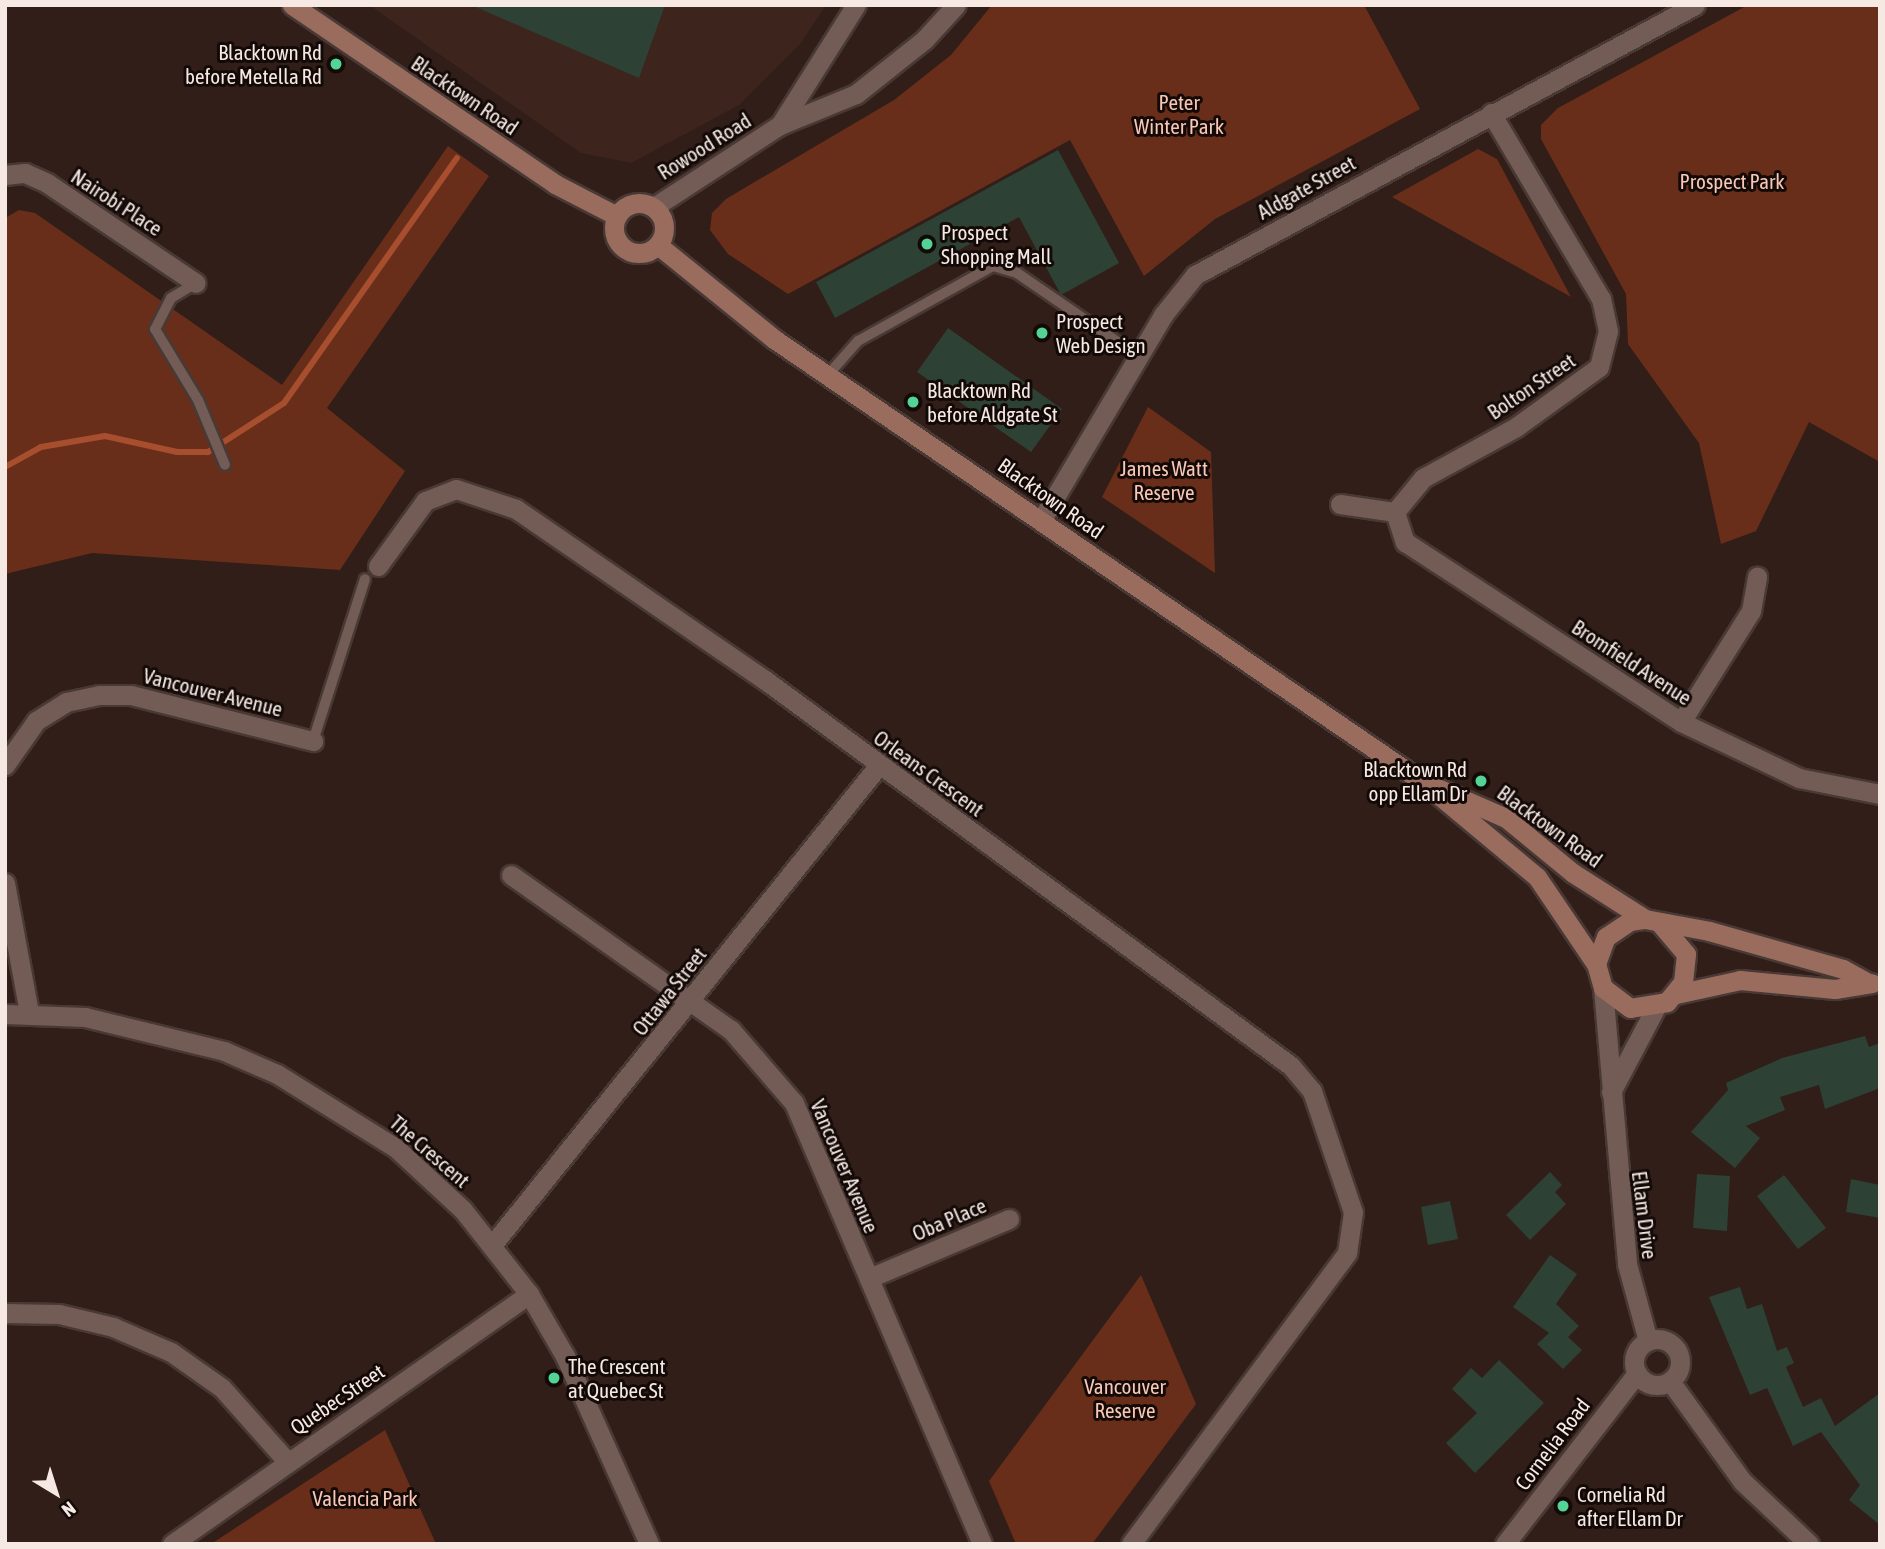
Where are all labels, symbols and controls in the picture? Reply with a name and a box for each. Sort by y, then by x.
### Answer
place label: Blacktown Rd before Metella Rd [185,39,322,89]
street label: Blacktown Road [407,50,523,140]
marker: Blacktown Rd before Metella Rd [328,56,344,72]
park label: Peter Winter Park [1134,89,1224,139]
street label: Rowood Road [653,107,755,185]
street label: Aldgate Street [1253,150,1359,224]
street label: Nairobi Place [67,163,167,241]
park label: Prospect Park [1680,168,1784,194]
place label: Prospect Shopping Mall [941,219,1052,269]
marker: Prospect Shopping Mall [919,236,935,252]
place label: Prospect Web Design [1056,308,1146,358]
marker: Prospect Web Design [1034,325,1050,341]
street label: Bolton Street [1482,348,1580,424]
place label: Blacktown Rd before Aldgate St [927,377,1058,427]
marker: Blacktown Rd before Aldgate St [905,394,921,410]
street label: Blacktown Road [993,452,1109,544]
park label: James Watt Reserve [1120,455,1208,505]
street label: Bromfield Avenue [1567,614,1697,710]
street label: Vancouver Avenue [141,663,285,721]
street label: Orleans Crescent [869,725,989,821]
place label: Blacktown Rd opp Ellam Dr [1363,756,1467,806]
marker: Blacktown Rd opp Ellam Dr [1473,773,1489,789]
street label: Blacktown Road [1493,780,1607,872]
street label: Ottawa Street [627,942,711,1040]
street label: Vancouver Avenue [806,1095,884,1237]
street label: The Crescent [385,1109,475,1193]
street label: Ellam Drive [1627,1169,1663,1261]
street label: Oba Place [908,1192,990,1246]
place label: The Crescent at Quebec St [568,1353,666,1403]
street label: Quebec Street [285,1358,389,1440]
marker: The Crescent at Quebec St [546,1370,562,1386]
park label: Vancouver Reserve [1084,1373,1166,1423]
street label: Cornelia Road [1509,1393,1595,1495]
north arrow [21,1458,91,1528]
place label: Cornelia Rd after Ellam Dr [1577,1481,1683,1531]
park label: Valencia Park [313,1485,417,1511]
text: N [58,1497,80,1522]
marker: Cornelia Rd after Ellam Dr [1555,1498,1571,1514]

